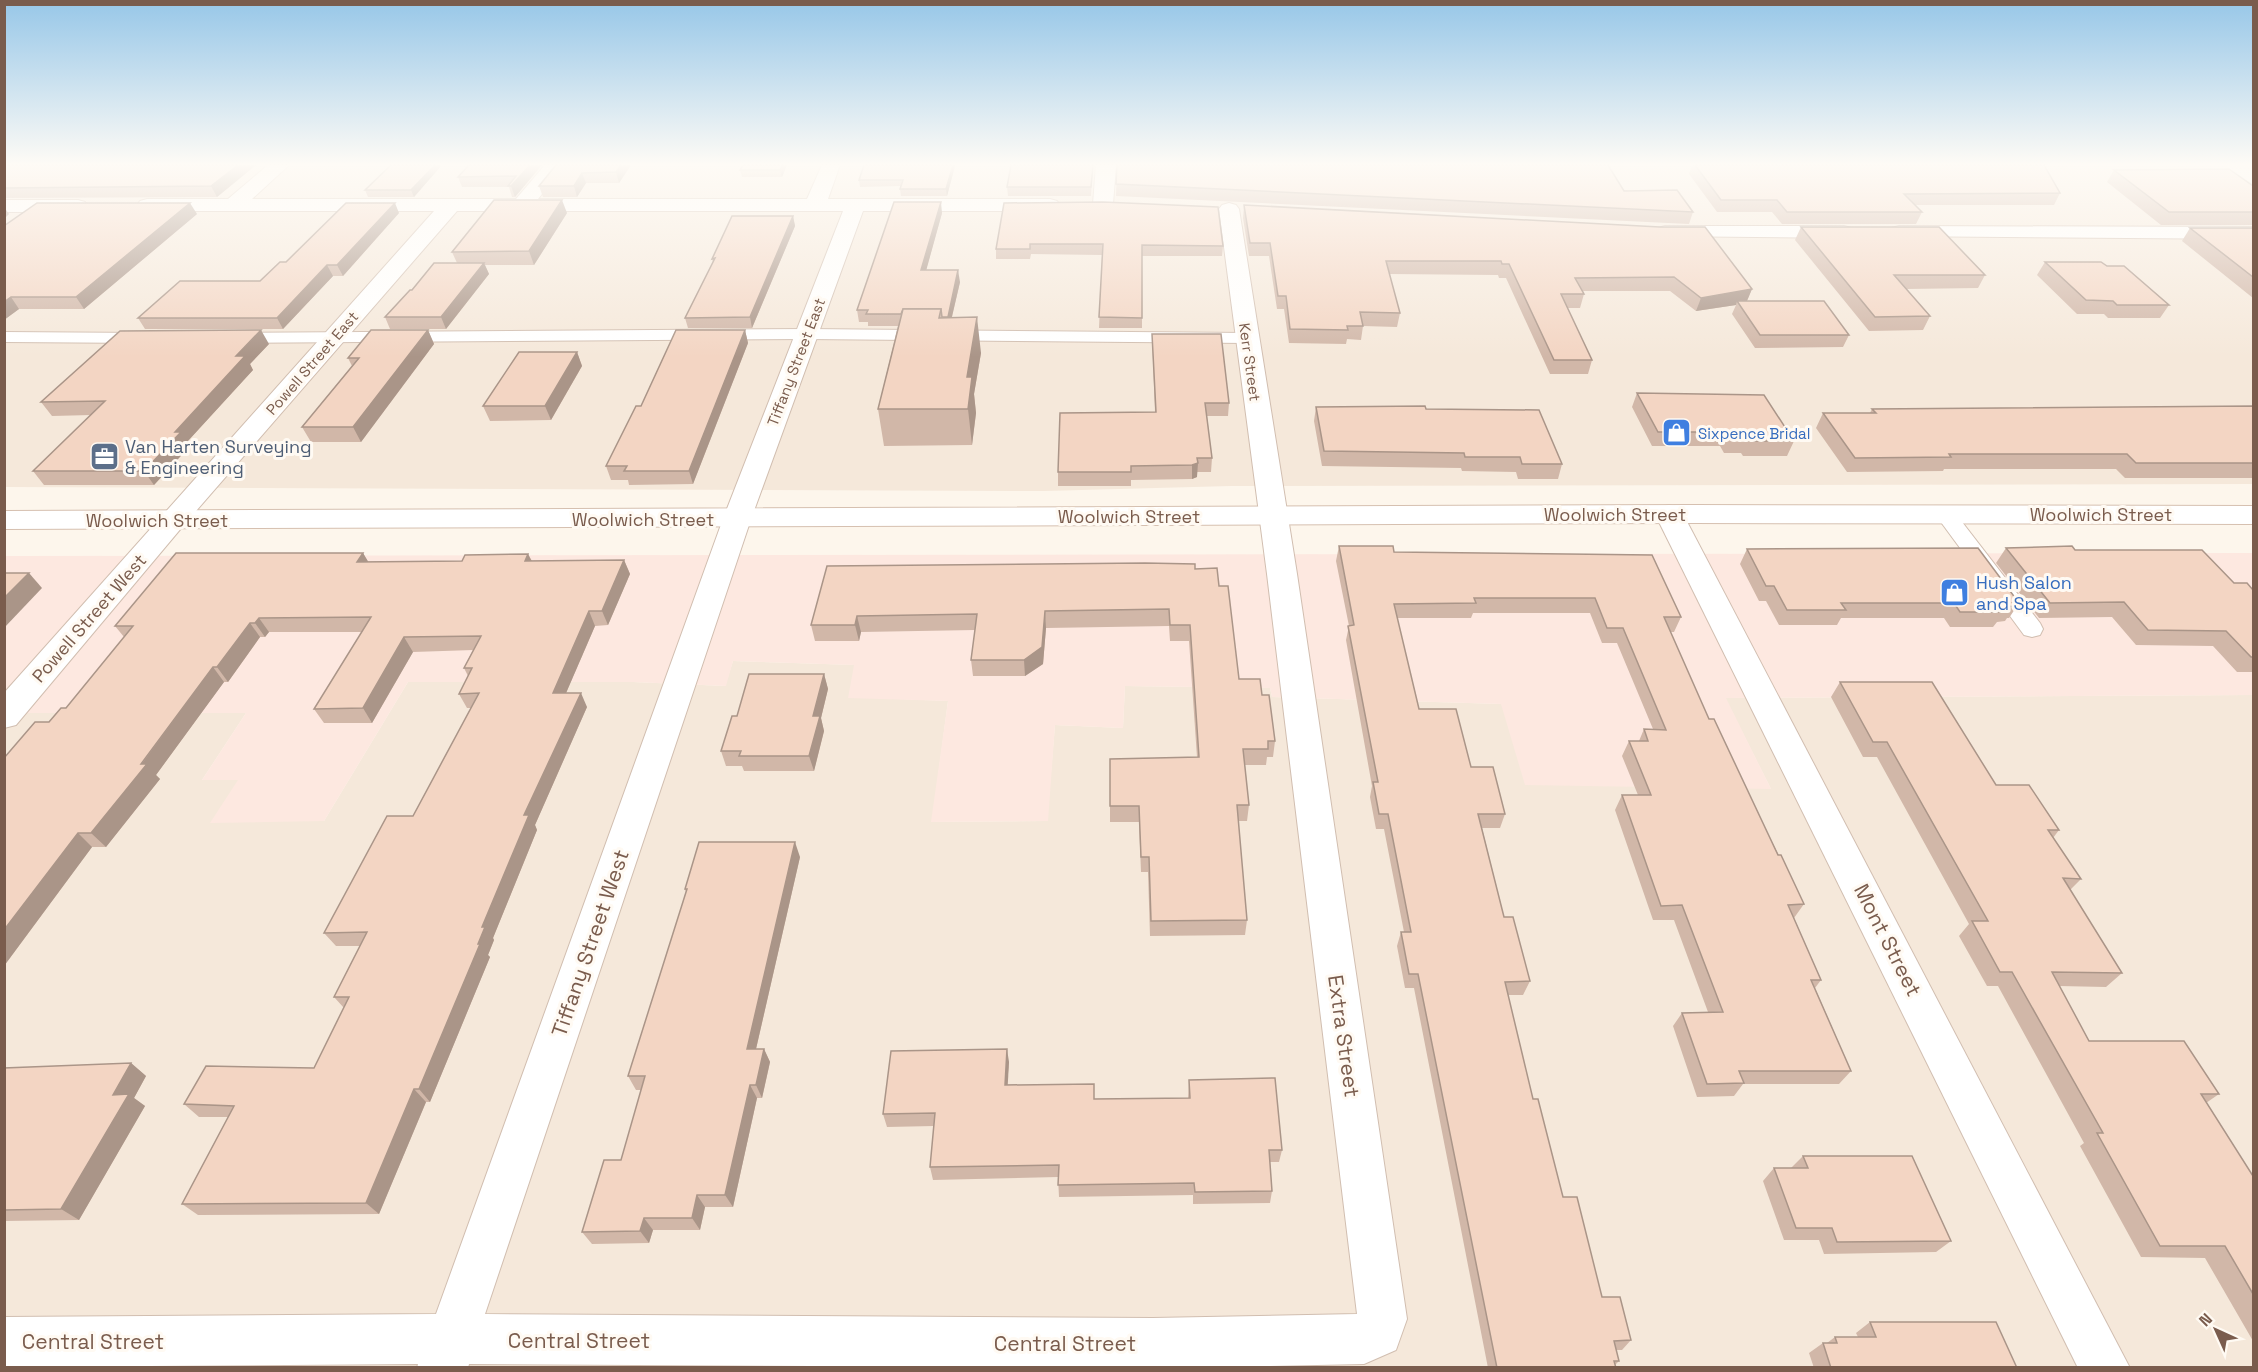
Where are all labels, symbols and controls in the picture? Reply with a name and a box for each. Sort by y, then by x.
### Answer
street label: Tiffany Street East [763,295,829,429]
street label: Powell Street East [262,307,362,419]
street label: Kerr Street [1235,322,1265,402]
shop icon: Sixpence Bridal [1661,417,1693,449]
place label: Sixpence Bridal [1698,424,1810,443]
place label: Van Harten Surveying & Engineering [125,435,312,479]
office icon: Van Harten Surveying & Engineering [88,440,120,472]
street label: Woolwich Street [1544,503,1686,526]
street label: Woolwich Street [2030,503,2172,526]
street label: Woolwich Street [1058,505,1200,528]
street label: Woolwich Street [572,508,714,531]
street label: Woolwich Street [86,509,228,532]
street label: Powell Street West [27,549,151,687]
place label: Hush Salon and Spa [1976,571,2072,615]
shop icon: Hush Salon and Spa [1939,576,1971,608]
street label: Tiffany Street West [545,846,635,1040]
street label: Mont Street [1848,879,1928,1001]
street label: Extra Street [1322,973,1366,1099]
north arrow [2186,1300,2246,1360]
text: N [2195,1309,2217,1331]
street label: Central Street [508,1327,650,1354]
street label: Central Street [22,1328,164,1355]
street label: Central Street [994,1330,1136,1357]

